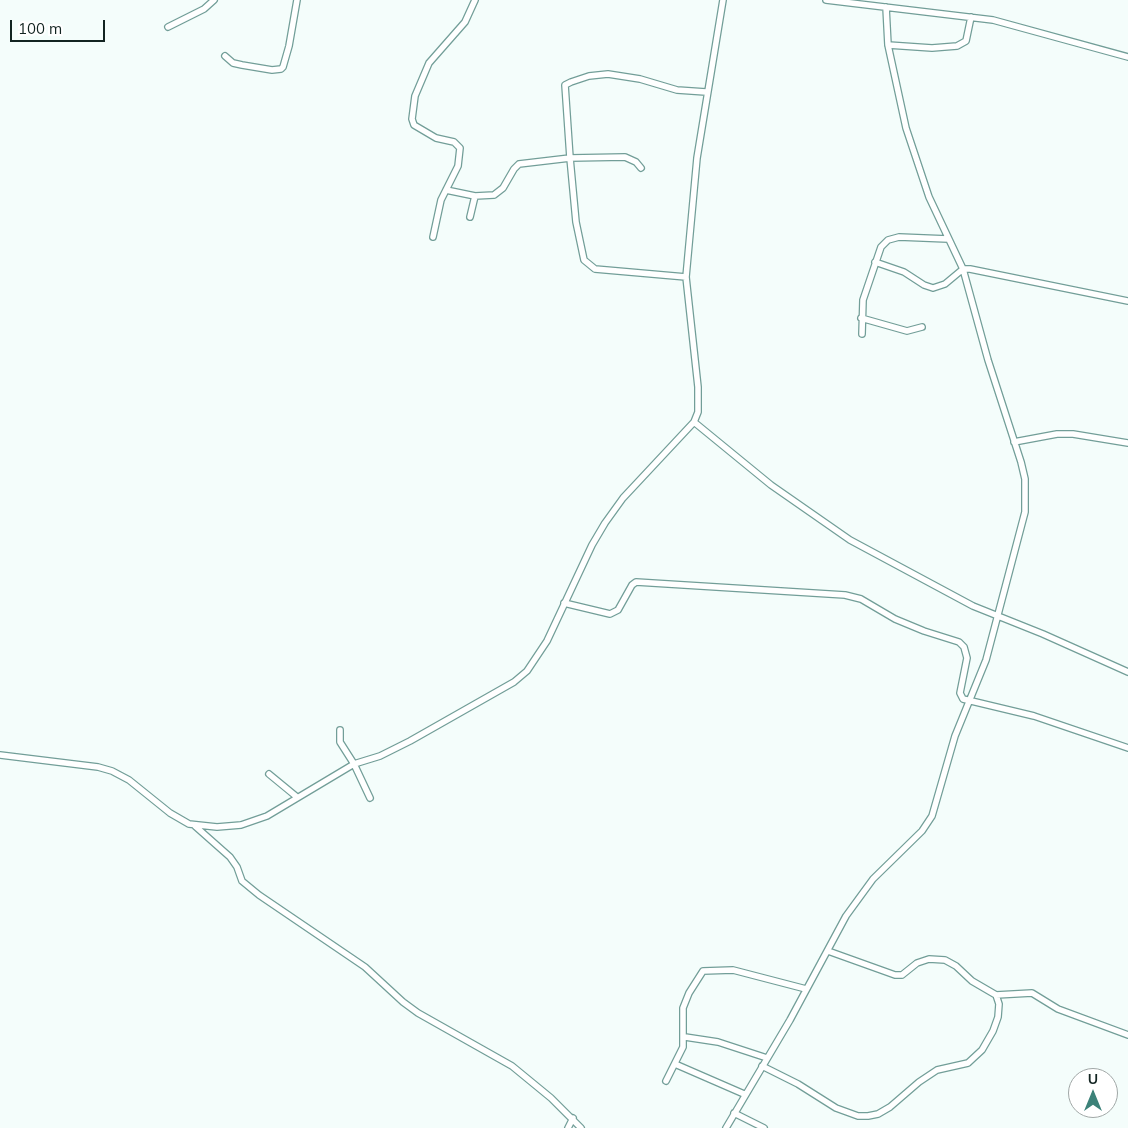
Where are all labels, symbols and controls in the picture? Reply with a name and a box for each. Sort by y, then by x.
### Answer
scale bar [12,10,108,42]
text: 100 m [18,19,62,38]
north arrow [1068,1068,1118,1118]
text: U [1088,1070,1098,1088]

